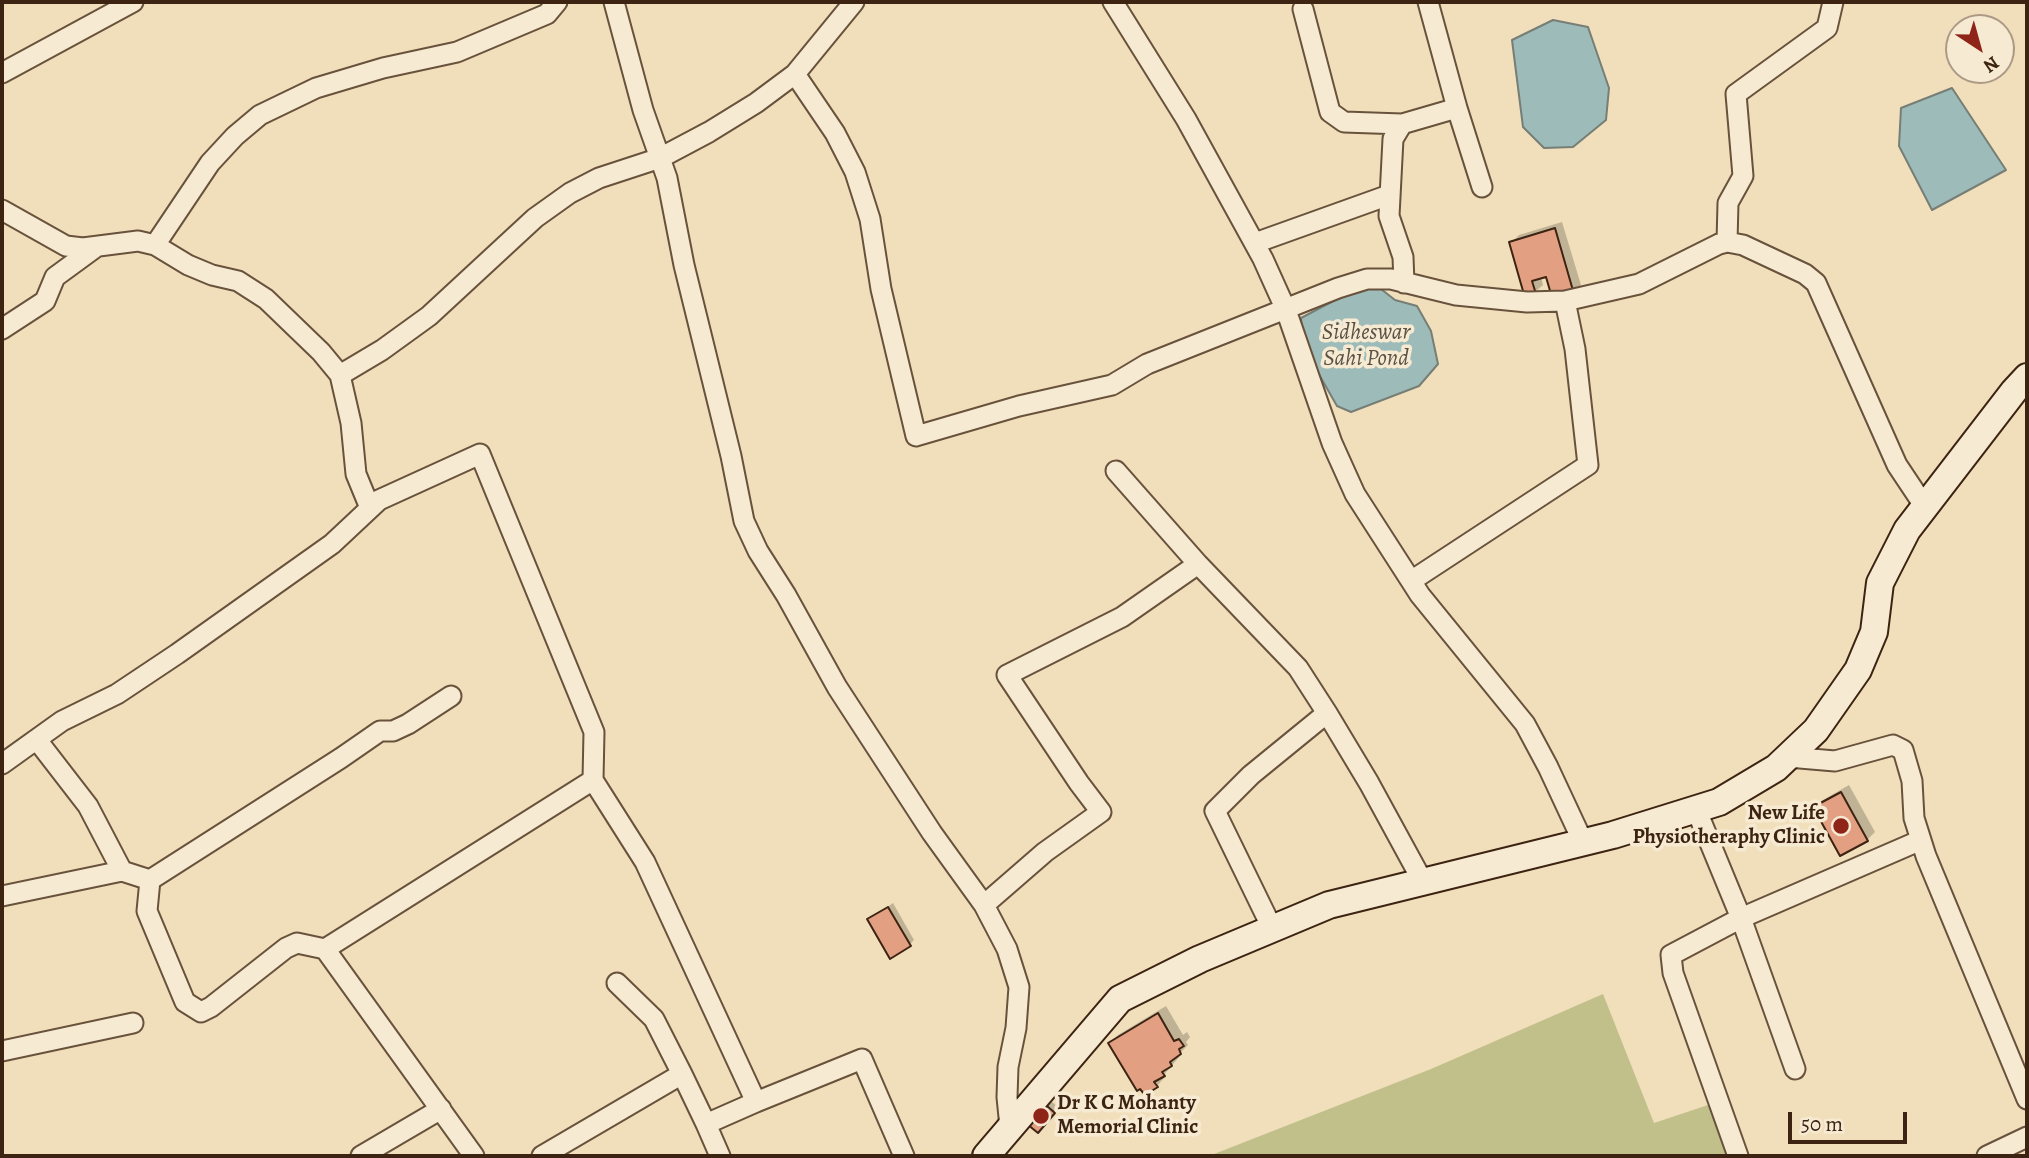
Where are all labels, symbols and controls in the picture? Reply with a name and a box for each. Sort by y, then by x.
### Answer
north arrow [1945,14,2015,84]
text: N [1978,50,2004,79]
water label: Sidheswar Sahi Pond [1322,319,1410,373]
place label: New Life Physiotheraphy Clinic [1632,801,1825,851]
marker: New Life Physiotheraphy Clinic [1831,816,1851,836]
place label: Dr K C Mohanty Memorial Clinic [1057,1091,1198,1141]
scale bar [1791,1098,1910,1142]
marker: Dr K C Mohanty Memorial Clinic [1031,1106,1051,1126]
text: 50 m [1801,1110,1843,1138]

